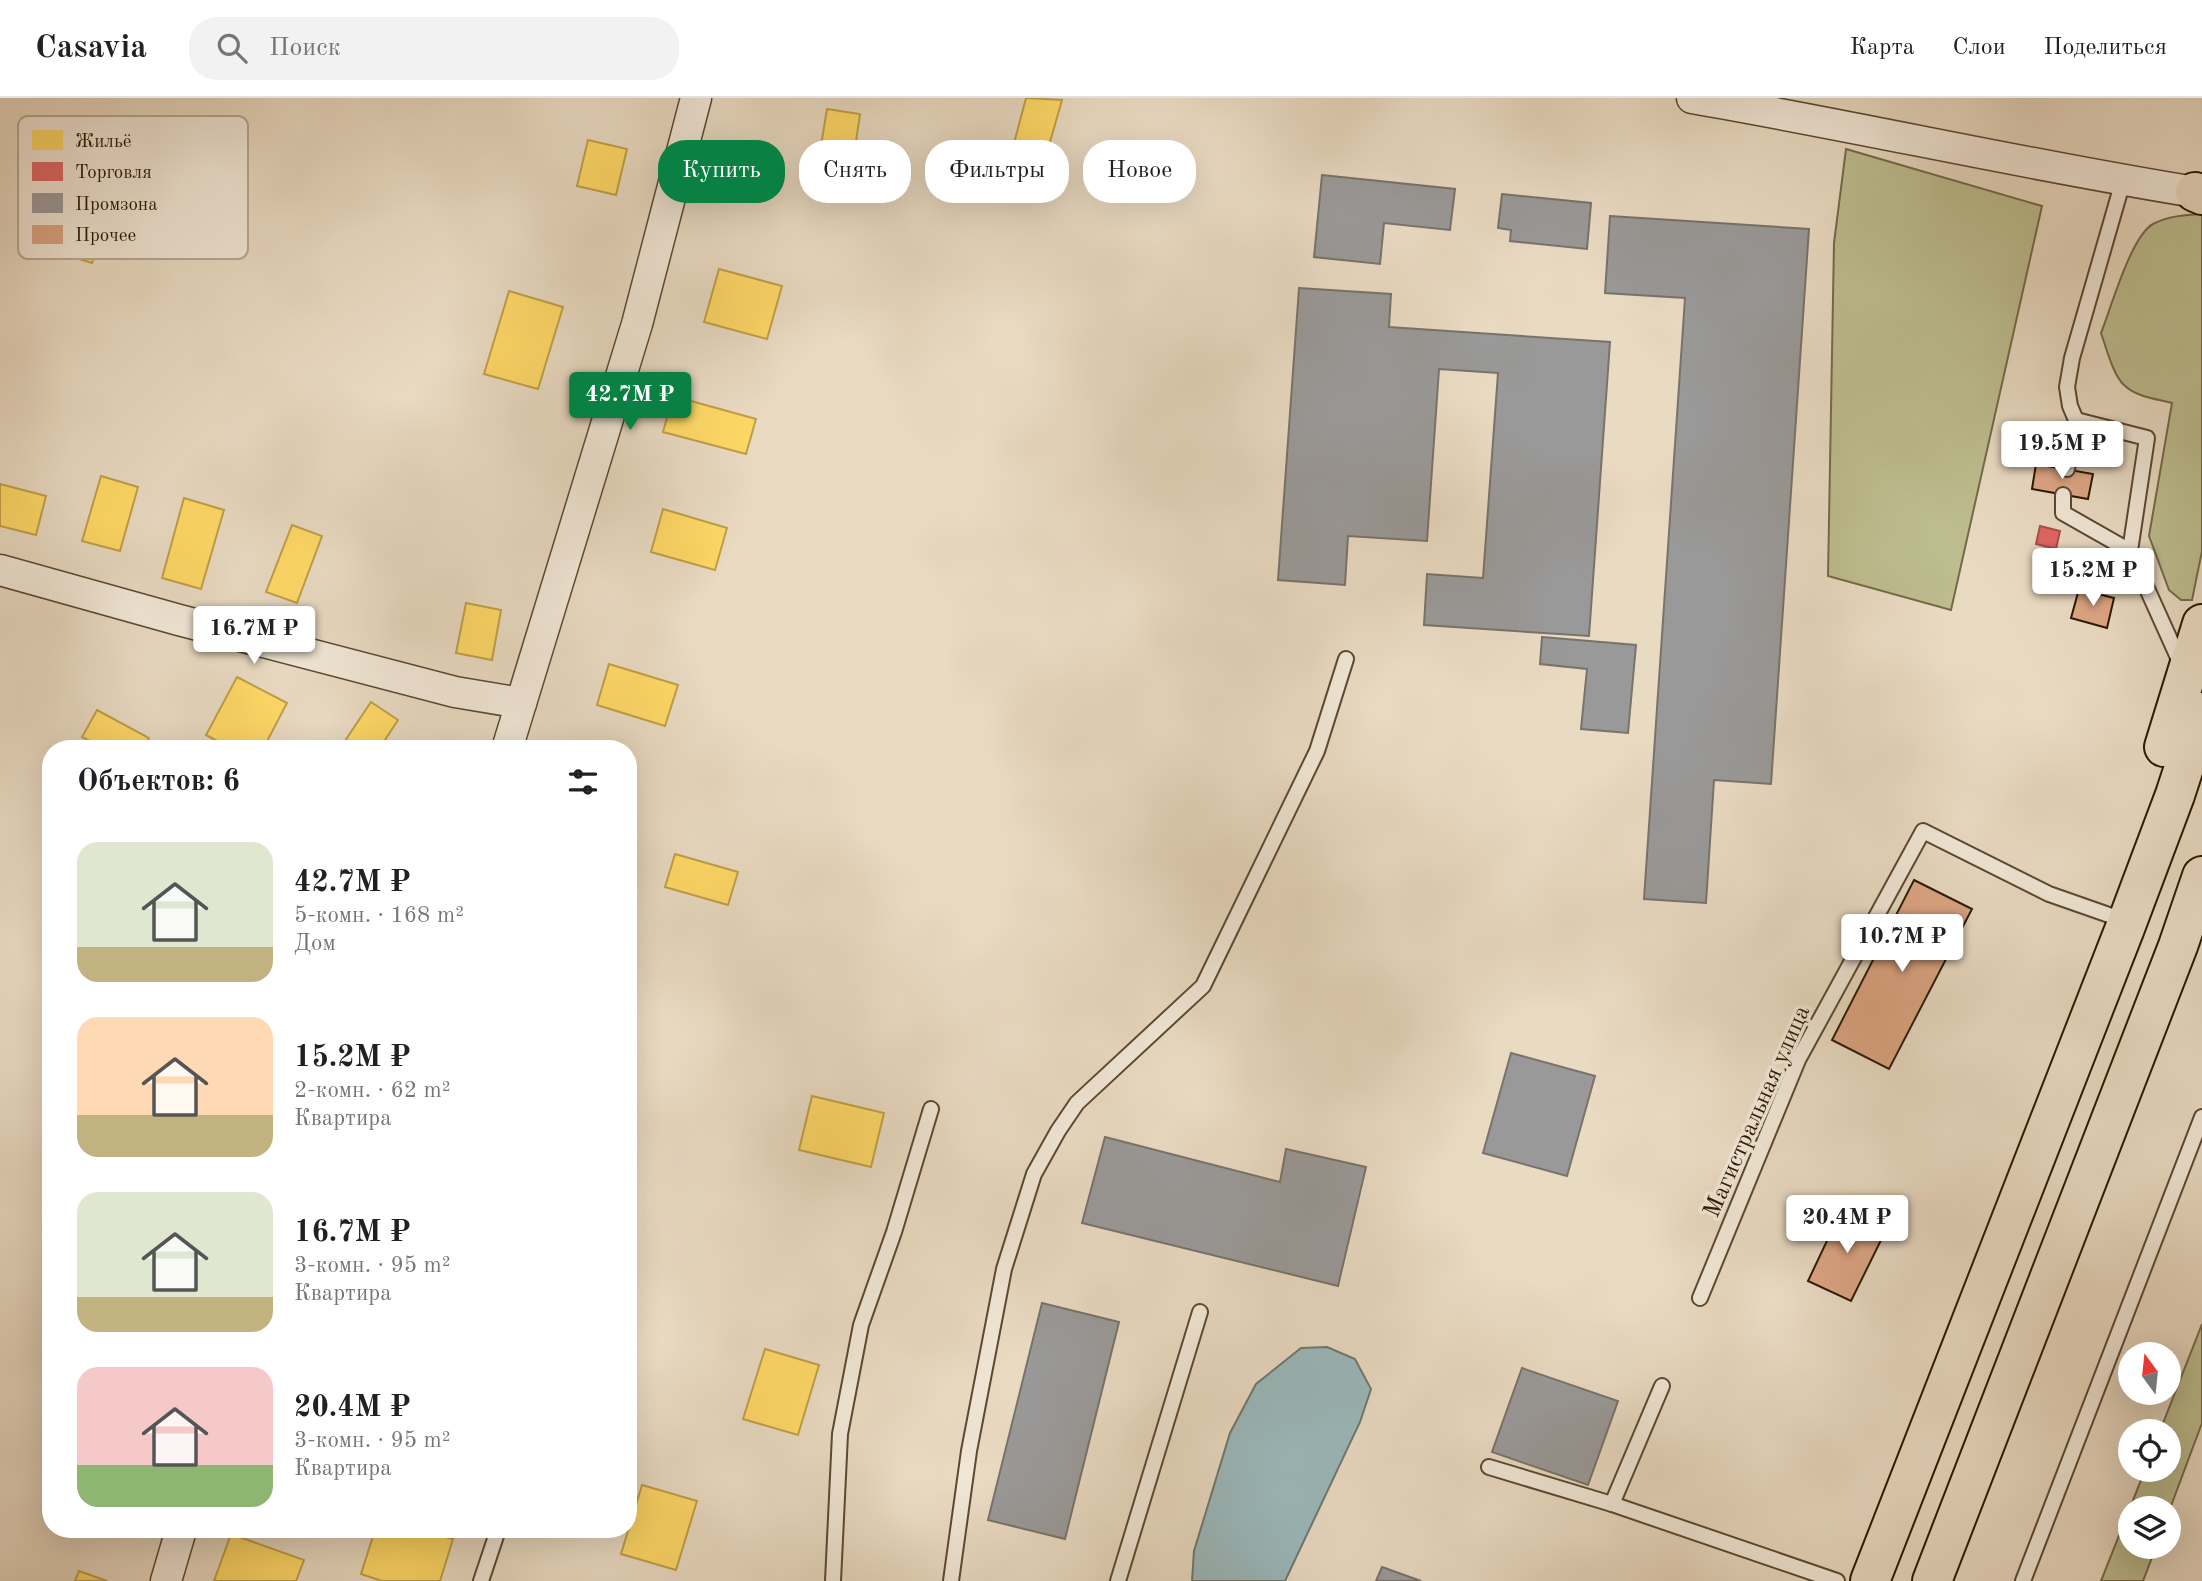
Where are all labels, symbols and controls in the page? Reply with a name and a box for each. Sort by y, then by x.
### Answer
search box [189,17,679,80]
icon: search [213,29,251,67]
text: Casavia [35,32,147,65]
text: Поиск [269,35,341,61]
text: Карта [1850,36,1915,60]
text: Слои [1953,36,2006,60]
text: Поделиться [2044,36,2167,60]
legend [18,116,248,259]
text: Жильё [75,133,132,152]
chip: Купить [658,140,785,203]
chip: Снять [799,140,911,203]
chip: Фильтры [925,140,1069,203]
chip: Новое [1083,140,1196,203]
text: Торговля [75,164,152,183]
text: Промзона [75,196,158,215]
text: Прочее [75,227,136,246]
pin: 42.7M ₽ [565,372,695,432]
text: 42.7M ₽ [585,383,675,406]
pin: 19.5M ₽ [1997,422,2127,481]
text: 19.5M ₽ [2017,432,2107,455]
pin: 15.2M ₽ [2028,548,2158,608]
text: 15.2M ₽ [2048,559,2138,582]
pin: 16.7M ₽ [189,606,319,666]
text: 16.7M ₽ [209,617,299,640]
icon: filters [564,763,602,801]
text: Объектов: 6 [77,767,240,797]
text: 42.7M ₽ [294,868,411,898]
icon: home [133,870,217,954]
text: 5-комн. · 168 m² [294,904,464,927]
pin: 10.7M ₽ [1837,914,1967,974]
text: 10.7M ₽ [1857,925,1947,948]
text: Дом [294,932,336,955]
street label: Магистральная улица [1700,1002,1815,1221]
text: 15.2M ₽ [294,1043,411,1073]
icon: home [133,1045,217,1129]
text: 2-комн. · 62 m² [294,1079,451,1102]
text: Квартира [294,1107,392,1130]
pin: 20.4M ₽ [1782,1196,1912,1255]
text: 20.4M ₽ [1802,1206,1892,1229]
text: 16.7M ₽ [294,1218,411,1248]
icon: home [133,1220,217,1304]
text: 3-комн. · 95 m² [294,1254,451,1277]
text: Квартира [294,1282,392,1305]
north arrow [2118,1342,2180,1405]
map controls [2118,1342,2181,1559]
text: 20.4M ₽ [294,1393,411,1423]
icon: home [133,1395,217,1479]
button: locate [2118,1419,2181,1482]
text: 3-комн. · 95 m² [294,1429,451,1452]
text: Квартира [294,1457,392,1480]
button: layers [2118,1496,2181,1559]

